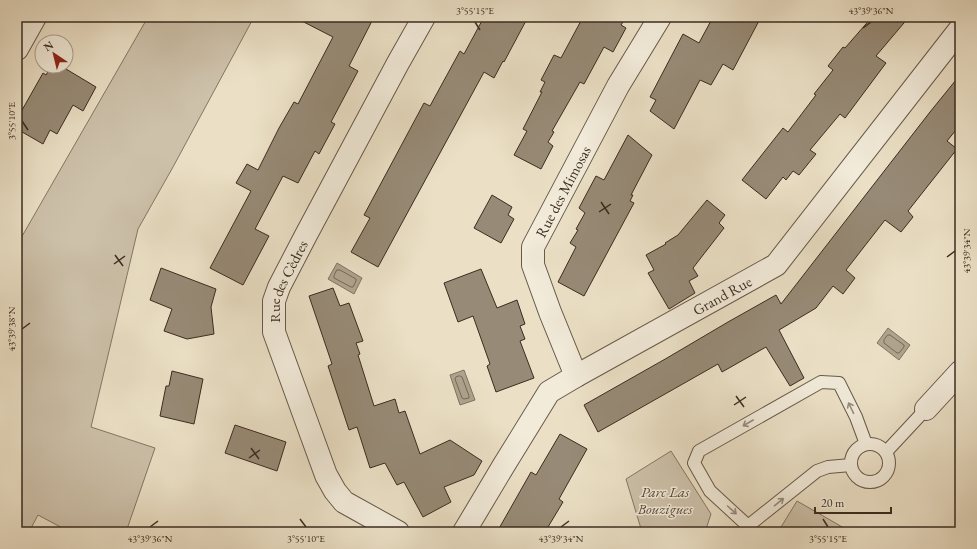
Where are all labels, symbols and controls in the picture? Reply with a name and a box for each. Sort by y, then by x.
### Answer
text: 3°55'15"E [456,4,494,17]
text: 43°39'36"N [849,4,894,17]
north arrow [34,34,74,74]
text: N [41,37,56,54]
text: 3°55'10"E [5,102,18,140]
street label: Rue des Mimosas [530,142,594,240]
text: 43°39'34"N [960,228,973,273]
street label: Rue des Cèdres [265,236,311,323]
street label: Grand Rue [689,271,755,319]
text: 43°39'38"N [5,306,18,351]
one-way arrow [847,402,855,414]
one-way arrow [742,420,754,428]
park label: Parc Las Bouzigues [636,482,693,518]
scale bar [815,489,891,515]
text: 20 m [821,495,845,511]
one-way arrow [773,497,784,506]
one-way arrow [726,506,737,515]
text: 43°39'36"N [128,532,173,545]
text: 3°55'10"E [287,532,325,545]
text: 43°39'34"N [539,532,584,545]
text: 3°55'15"E [809,532,847,545]

